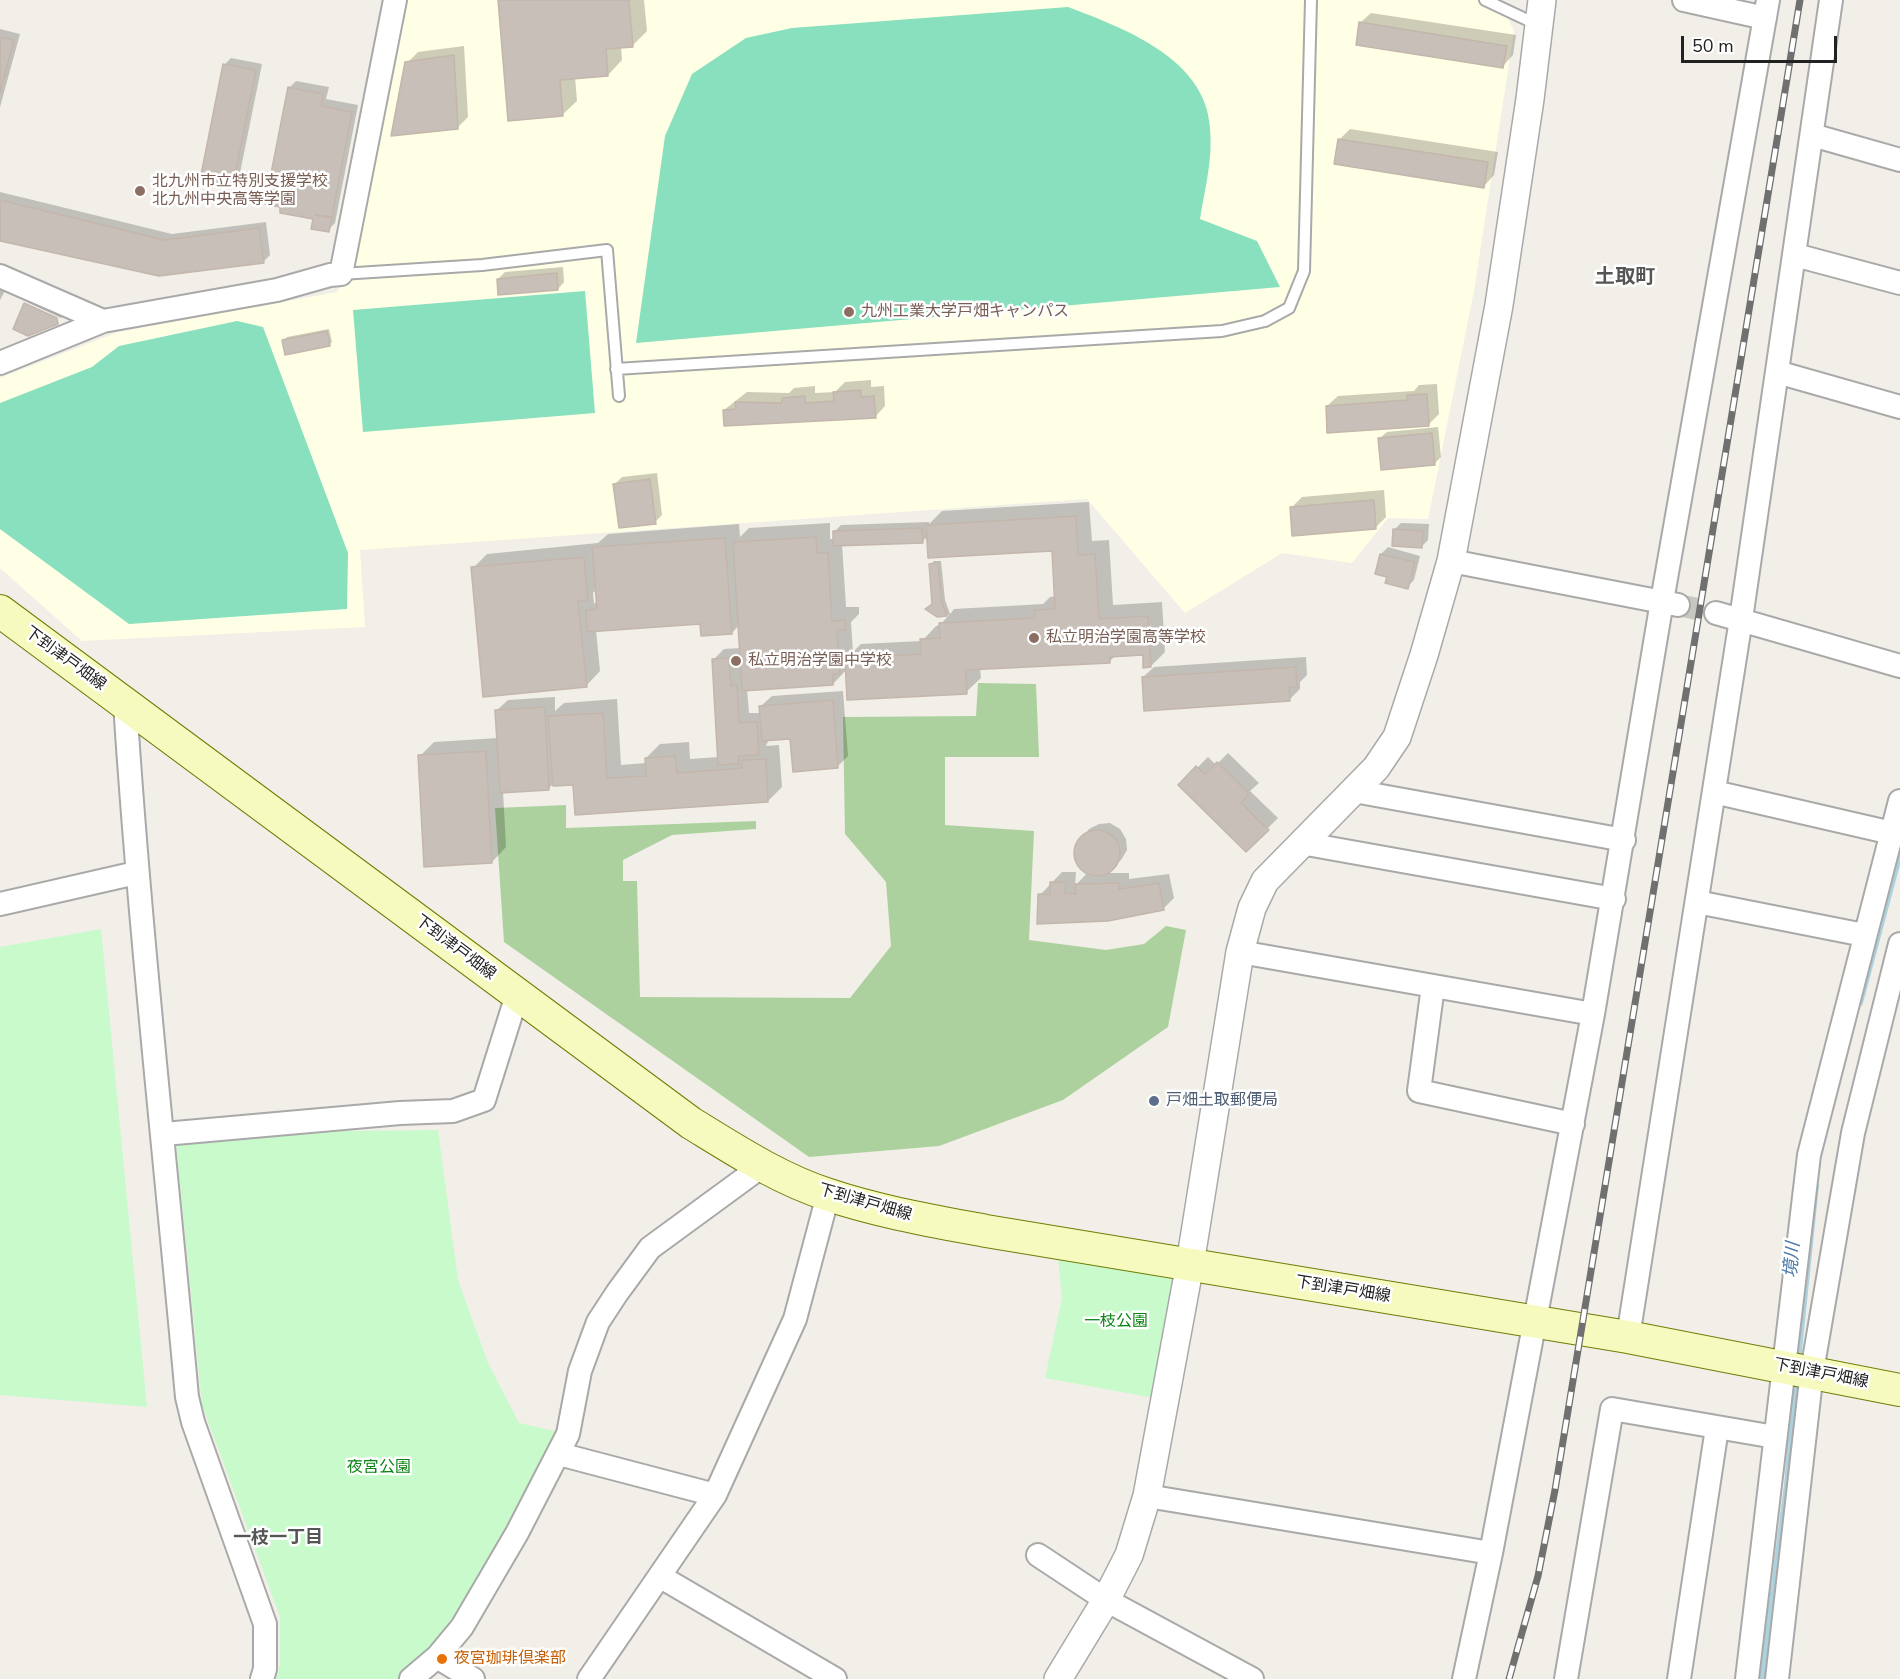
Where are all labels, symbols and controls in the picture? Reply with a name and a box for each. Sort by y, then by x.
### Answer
scale bar [1684,24,1840,62]
text: 50 m [1692,34,1734,58]
place label: 北九州市立特別支援学校 北九州中央高等学園 [152,172,328,210]
marker: 北九州市立特別支援学校 北九州中央高等学園 [133,184,147,198]
district label: 土取町 [1595,266,1655,290]
place label: 九州工業大学戸畑キャンパス [861,302,1069,322]
marker: 九州工業大学戸畑キャンパス [842,305,856,319]
street label: 下到津戸畑線 [21,623,109,695]
place label: 私立明治学園高等学校 [1046,628,1206,648]
marker: 私立明治学園高等学校 [1027,631,1041,645]
place label: 私立明治学園中学校 [748,651,892,671]
marker: 私立明治学園中学校 [729,654,743,668]
street label: 下到津戸畑線 [411,911,499,985]
place label: 戸畑土取郵便局 [1166,1091,1278,1111]
marker: 戸畑土取郵便局 [1147,1094,1161,1108]
street label: 下到津戸畑線 [816,1181,914,1225]
water label: 境川 [1781,1241,1805,1279]
street label: 下到津戸畑線 [1294,1273,1392,1307]
park label: 一枝公園 [1084,1312,1148,1332]
street label: 下到津戸畑線 [1772,1355,1870,1393]
park label: 夜宮公園 [347,1458,411,1478]
district label: 一枝一丁目 [233,1528,323,1550]
place label: 夜宮珈琲倶楽部 [454,1649,566,1669]
marker: 夜宮珈琲倶楽部 [435,1652,449,1666]

